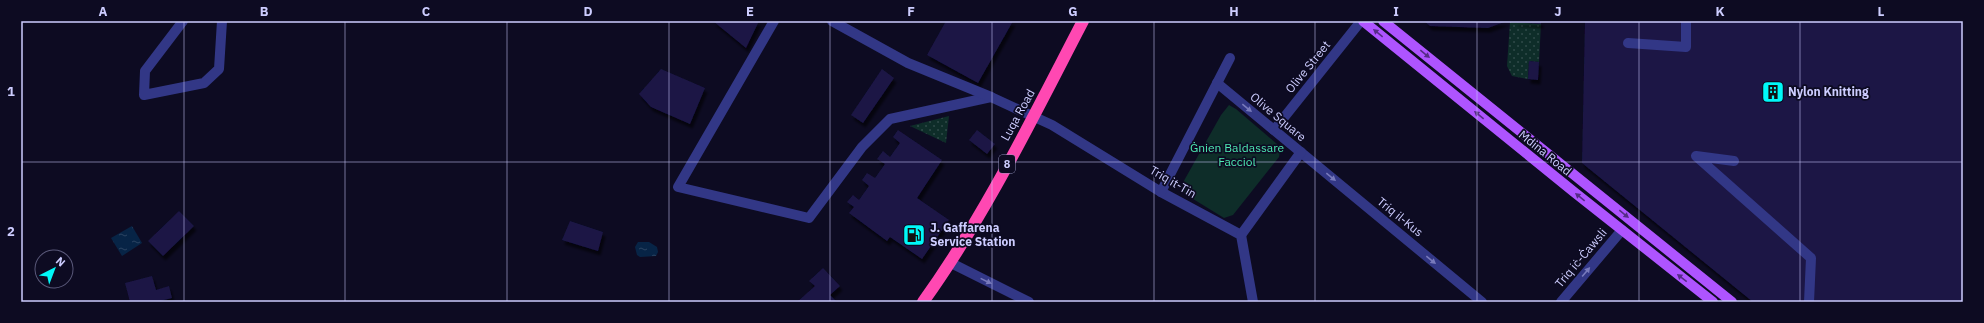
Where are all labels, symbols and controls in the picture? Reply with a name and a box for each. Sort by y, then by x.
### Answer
text: A [99,3,108,20]
text: B [260,3,269,20]
text: C [422,3,431,20]
text: D [583,3,593,20]
text: E [746,3,754,20]
text: F [907,3,915,20]
text: G [1068,3,1078,20]
text: H [1229,3,1239,20]
text: I [1393,3,1399,20]
text: J [1554,3,1562,20]
text: K [1715,3,1725,20]
text: L [1878,3,1885,20]
one-way arrow [1373,29,1384,38]
street label: Olive Street [1282,38,1333,96]
one-way arrow [1419,50,1430,58]
building icon: Nylon Knitting [1760,79,1786,105]
text: 1 [7,83,15,100]
place label: Nylon Knitting [1788,84,1869,99]
street label: Luqa Road [997,86,1038,143]
street label: Olive Square [1247,89,1310,145]
one-way arrow [1242,103,1252,112]
one-way arrow [1474,111,1485,120]
street label: Mdina Road [1516,127,1575,178]
park label: Ġnien Baldassare Facciol [1190,140,1285,169]
road number: 8 [999,155,1015,173]
street label: Triq it-Tin [1147,162,1199,201]
one-way arrow [1326,173,1336,182]
one-way arrow [1575,193,1586,202]
street label: Triq il-Kus [1374,194,1426,240]
one-way arrow [1619,210,1630,219]
place label: J. Gaffarena Service Station [930,220,1016,249]
fuel station icon: J. Gaffarena Service Station [901,222,927,248]
text: 2 [7,223,15,240]
street label: Triq iċ-Ċawsli [1552,225,1610,290]
north arrow [34,249,74,289]
text: N [53,254,68,269]
one-way arrow [1426,255,1437,264]
one-way arrow [1581,268,1590,277]
one-way arrow [1677,274,1688,282]
one-way arrow [980,278,992,284]

